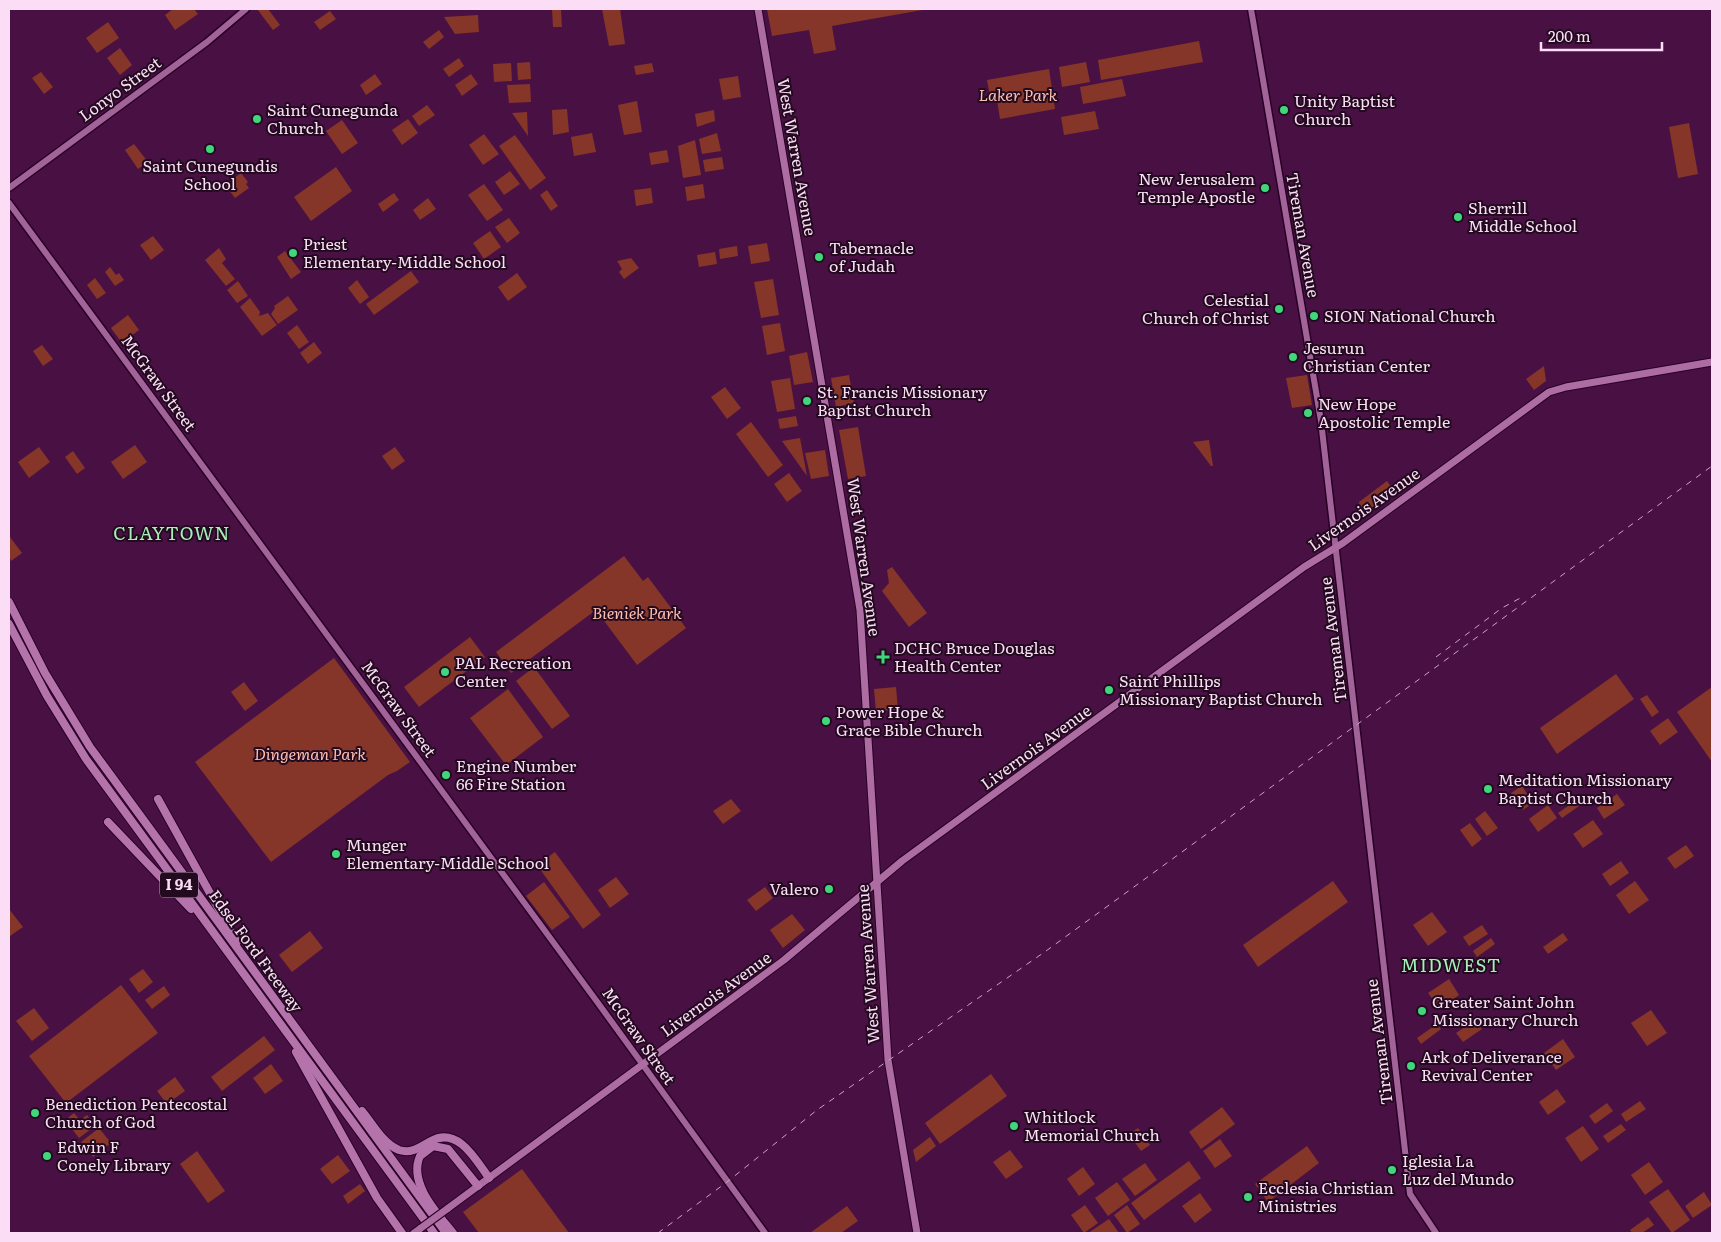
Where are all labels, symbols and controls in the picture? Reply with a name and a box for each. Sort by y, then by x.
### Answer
scale bar [1541,20,1662,52]
text: 200 m [1548,24,1591,47]
street label: Lonyo Street [73,50,166,126]
street label: West Warren Avenue [772,76,824,238]
park label: Laker Park [979,82,1058,106]
place label: Unity Baptist Church [1294,88,1395,130]
place label: Saint Cunegunda Church [267,97,398,139]
marker: Unity Baptist Church [1278,104,1290,116]
marker: Saint Cunegunda Church [251,113,263,125]
marker: Saint Cunegundis School [204,143,216,155]
place label: Saint Cunegundis School [143,153,277,195]
place label: New Jerusalem Temple Apostle [1137,166,1255,208]
street label: Tireman Avenue [1281,170,1327,299]
marker: New Jerusalem Temple Apostle [1259,182,1271,194]
place label: Sherrill Middle School [1468,195,1577,237]
marker: Sherrill Middle School [1452,211,1464,223]
place label: Priest Elementary‑Middle School [303,231,506,273]
place label: Tabernacle of Judah [829,235,914,277]
marker: Priest Elementary‑Middle School [287,247,299,259]
marker: Tabernacle of Judah [813,251,825,263]
place label: Celestial Church of Christ [1142,287,1270,329]
marker: Celestial Church of Christ [1273,303,1285,315]
place label: SION National Church [1324,303,1496,327]
marker: SION National Church [1308,310,1320,322]
street label: McGraw Street [117,329,203,436]
place label: Jesurun Christian Center [1303,335,1430,377]
marker: Jesurun Christian Center [1287,351,1299,363]
place label: St. Francis Missionary Baptist Church [817,379,988,421]
place label: New Hope Apostolic Temple [1318,391,1450,433]
marker: St. Francis Missionary Baptist Church [801,395,813,407]
marker: New Hope Apostolic Temple [1302,407,1314,419]
street label: Livernois Avenue [1303,461,1424,556]
street label: West Warren Avenue [842,476,888,638]
district label: CLAYTOWN [113,519,231,546]
street label: Tireman Avenue [1312,576,1352,704]
park label: Bieniek Park [592,600,682,624]
place label: DCHC Bruce Douglas Health Center [894,635,1054,677]
place label: PAL Recreation Center [455,650,572,692]
marker: DCHC Bruce Douglas Health Center [876,650,890,664]
street label: McGraw Street [357,655,443,762]
marker: PAL Recreation Center [439,666,451,678]
place label: Saint Phillips Missionary Baptist Church [1119,668,1323,710]
marker: Saint Phillips Missionary Baptist Church [1103,684,1115,696]
street label: Livernois Avenue [975,698,1096,795]
place label: Power Hope & Grace Bible Church [836,699,983,741]
marker: Power Hope & Grace Bible Church [820,715,832,727]
park label: Dingeman Park [254,741,366,765]
place label: Engine Number 66 Fire Station [456,753,577,795]
place label: Meditation Missionary Baptist Church [1498,767,1673,809]
marker: Engine Number 66 Fire Station [440,769,452,781]
marker: Meditation Missionary Baptist Church [1482,783,1494,795]
place label: Munger Elementary-Middle School [346,832,549,874]
marker: Munger Elementary-Middle School [330,848,342,860]
road number: I 94 [160,872,198,898]
place label: Valero [770,876,819,900]
marker: Valero [823,883,835,895]
street label: Edsel Ford Freeway [204,884,310,1017]
street label: West Warren Avenue [849,884,885,1045]
street label: Livernois Avenue [655,945,776,1042]
district label: MIDWEST [1401,951,1501,978]
street label: Tireman Avenue [1358,978,1398,1106]
street label: McGraw Street [597,982,683,1089]
place label: Greater Saint John Missionary Church [1432,989,1579,1031]
marker: Greater Saint John Missionary Church [1416,1005,1428,1017]
place label: Ark of Deliverance Revival Center [1421,1044,1562,1086]
marker: Ark of Deliverance Revival Center [1405,1060,1417,1072]
place label: Benediction Pentecostal Church of God [45,1091,227,1133]
place label: Whitlock Memorial Church [1024,1104,1160,1146]
marker: Benediction Pentecostal Church of God [29,1107,41,1119]
marker: Whitlock Memorial Church [1008,1120,1020,1132]
place label: Edwin F Conely Library [57,1134,172,1176]
place label: Iglesia La Luz del Mundo [1402,1148,1514,1190]
marker: Edwin F Conely Library [41,1150,53,1162]
marker: Iglesia La Luz del Mundo [1386,1164,1398,1176]
place label: Ecclesia Christian Ministries [1258,1175,1394,1217]
marker: Ecclesia Christian Ministries [1242,1191,1254,1203]

